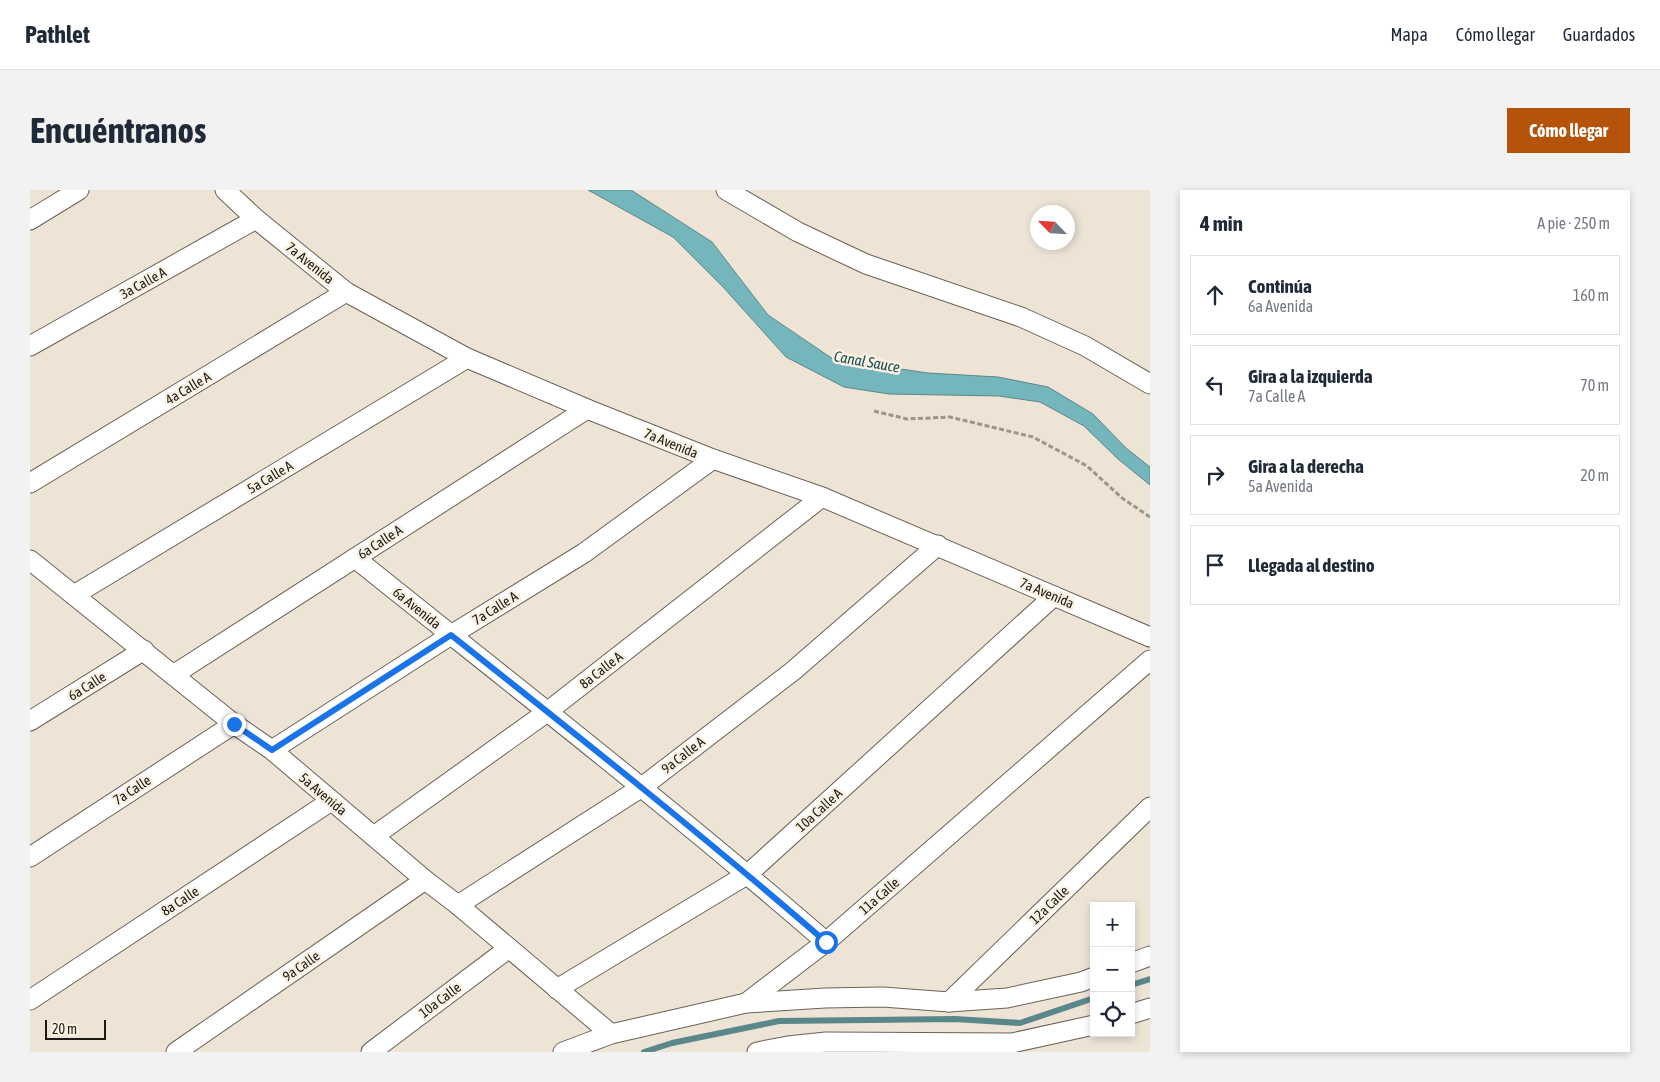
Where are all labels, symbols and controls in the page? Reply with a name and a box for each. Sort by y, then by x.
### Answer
text: Pathlet [25,21,90,48]
text: Mapa [1390,24,1428,45]
text: Cómo llegar [1456,24,1535,45]
text: Guardados [1563,24,1635,45]
button: Cómo llegar [1507,108,1630,153]
text: Encuéntranos [30,110,206,150]
north arrow [1030,205,1075,250]
text: 4 min [1200,211,1243,235]
text: A pie · 250 m [1537,214,1610,232]
street label: 7a Avenida [283,239,337,287]
street label: 3a Calle A [117,264,169,302]
text: Continúa [1248,275,1312,297]
icon: ahead [1201,281,1229,309]
text: 160 m [1573,286,1609,304]
text: 6a Avenida [1248,297,1313,315]
water label: Canal Sauce [833,347,902,376]
text: Gira a la izquierda [1248,365,1373,387]
street label: 4a Calle A [162,368,214,408]
icon: left [1201,371,1229,399]
text: 70 m [1580,376,1609,394]
text: 7a Calle A [1248,387,1305,405]
street label: 7a Avenida [642,425,700,461]
text: Gira a la derecha [1248,455,1364,477]
street label: 5a Calle A [244,457,296,497]
icon: right [1201,461,1229,489]
text: 20 m [1580,466,1609,484]
text: 5a Avenida [1248,477,1313,495]
street label: 6a Calle A [355,522,406,562]
icon: arrive [1201,551,1229,579]
text: Llegada al destino [1248,554,1375,576]
street label: 7a Avenida [1018,574,1076,612]
street label: 6a Avenida [390,584,444,632]
street label: 7a Calle A [469,588,521,628]
street label: 8a Calle A [576,648,626,692]
street label: 6a Calle [65,668,109,704]
route end [223,713,246,736]
street label: 9a Calle A [658,733,708,777]
street label: 5a Avenida [296,770,350,818]
street label: 7a Calle [110,772,154,808]
street label: 10a Calle A [793,785,846,835]
street label: 11a Calle [856,874,902,918]
street label: 8a Calle [158,883,202,919]
street label: 12a Calle [1026,883,1072,927]
map controls [1090,902,1135,1037]
button: + [1090,902,1135,947]
route start [815,931,838,954]
button: − [1090,947,1135,992]
street label: 9a Calle [279,948,323,984]
street label: 10a Calle [416,979,464,1021]
button: locate [1090,992,1135,1037]
scale bar [45,1017,106,1040]
text: 20 m [52,1021,77,1037]

